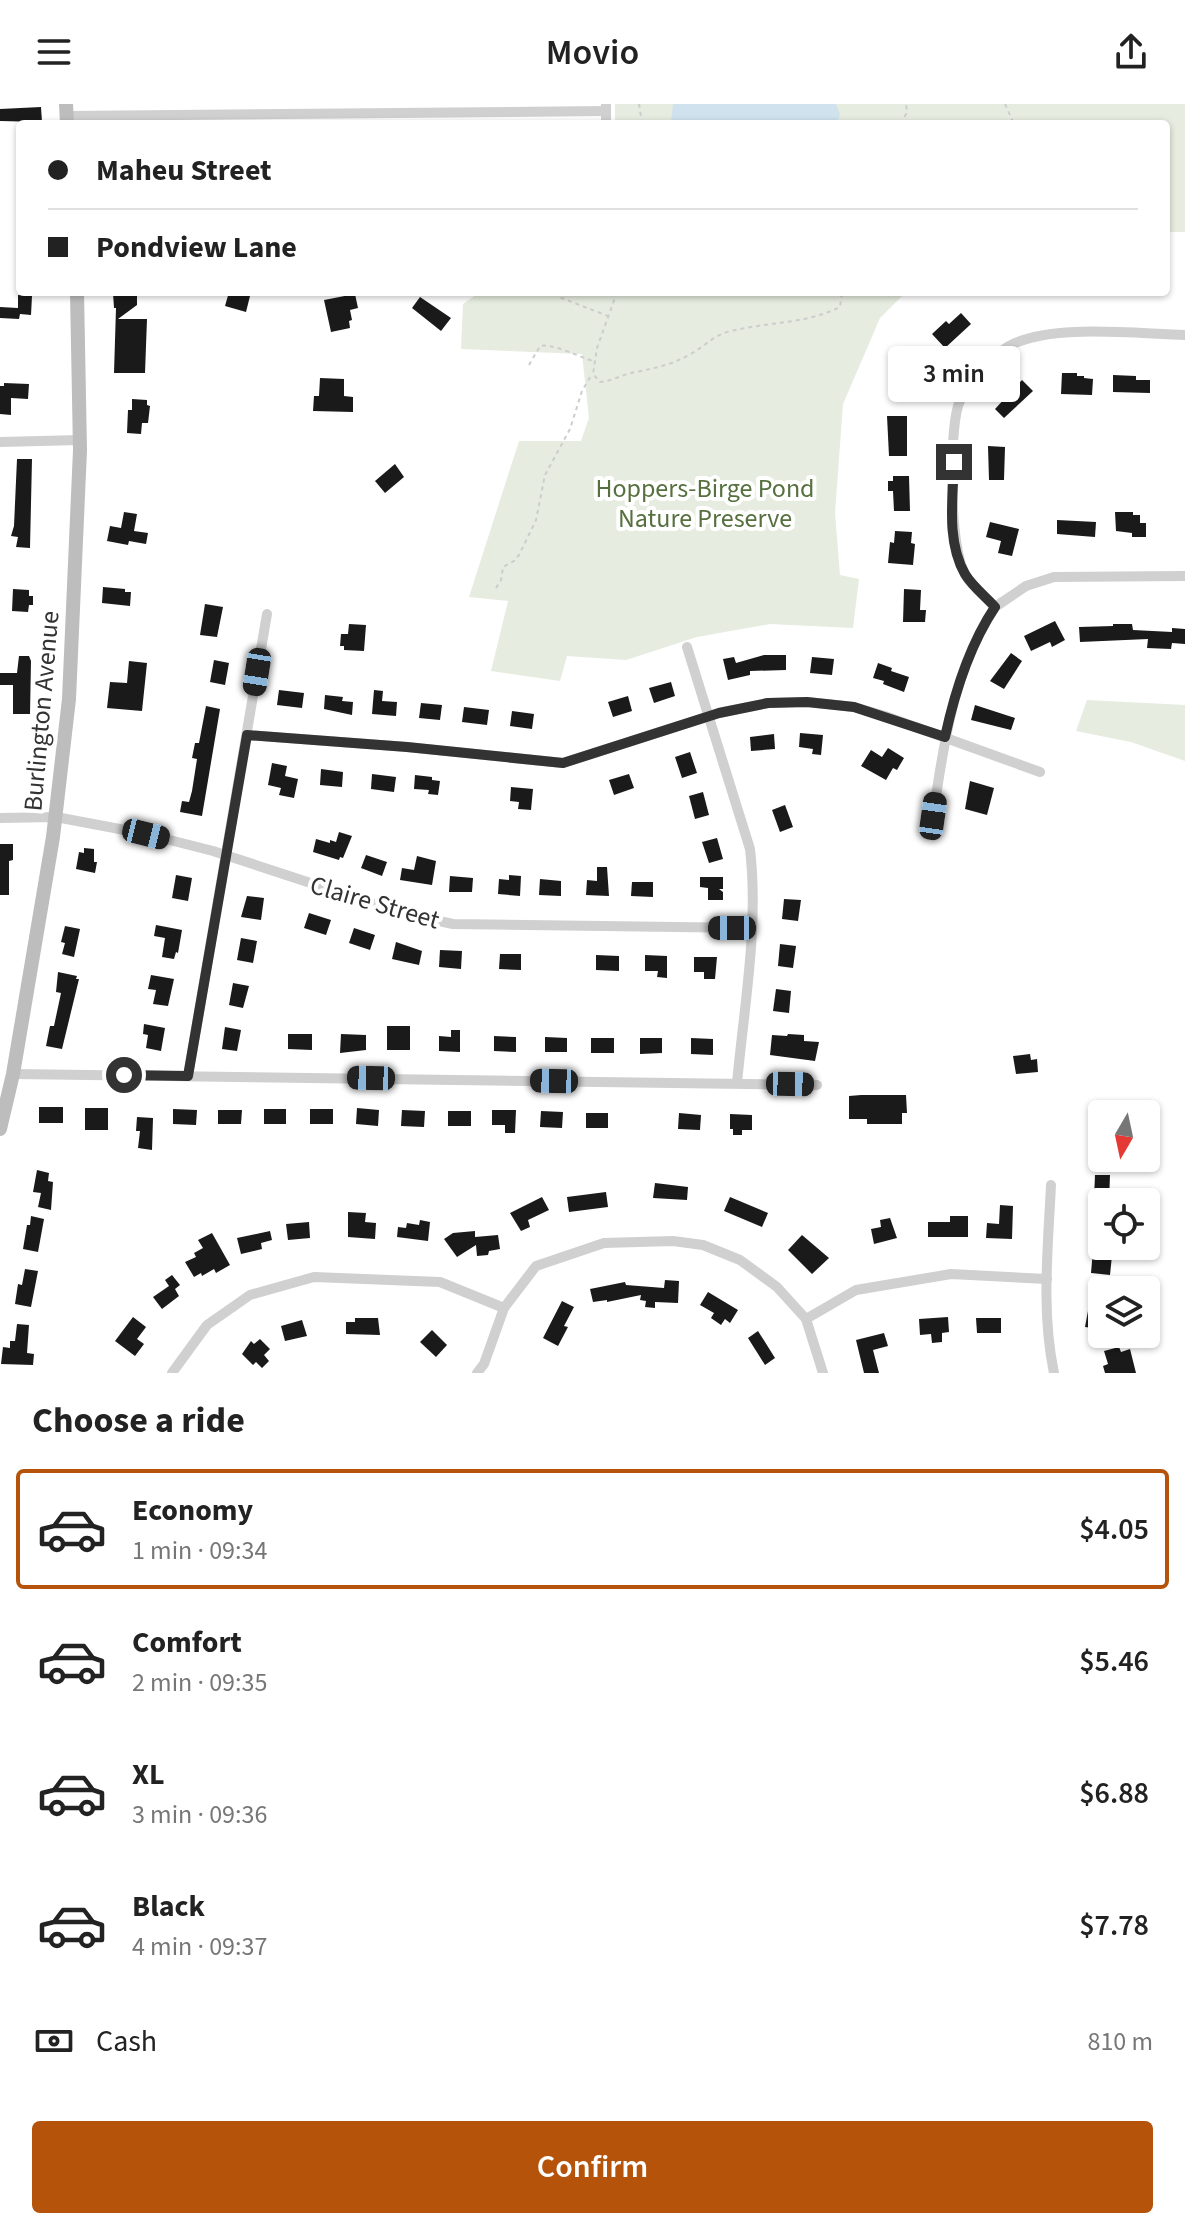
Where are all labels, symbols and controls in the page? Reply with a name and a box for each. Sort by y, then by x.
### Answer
text: Movio [546,27,639,78]
icon: menu [32,30,76,74]
icon: share [1109,30,1153,74]
text: Maheu Street [96,149,272,192]
text: Pondview Lane [96,226,297,269]
callout: 3 min [888,346,1020,402]
text: 3 min [923,355,985,392]
route end [936,444,972,480]
park label: Hoppers-Birge Pond Nature Preserve [595,470,815,537]
street label: Burlington Avenue [14,609,69,813]
car [241,646,273,698]
car [918,791,948,841]
car [120,817,172,851]
street label: Claire Street [306,866,444,939]
car [708,916,756,940]
route start [106,1057,142,1093]
car [347,1066,395,1090]
car [530,1069,578,1093]
car [766,1072,814,1096]
north arrow [1088,1100,1160,1172]
map controls [1088,1100,1160,1348]
button: locate [1088,1188,1160,1260]
button: layers [1088,1276,1160,1348]
text: Choose a ride [32,1395,245,1446]
text: Economy [132,1489,253,1532]
icon: car [36,1493,108,1565]
text: $4.05 [1079,1508,1149,1551]
text: 1 min · 09:34 [132,1532,267,1569]
text: Comfort [132,1621,242,1664]
icon: car [36,1625,108,1697]
text: $5.46 [1079,1640,1149,1683]
text: 2 min · 09:35 [132,1664,267,1701]
text: XL [132,1753,165,1796]
icon: car [36,1757,108,1829]
text: $6.88 [1079,1772,1149,1815]
text: 3 min · 09:36 [132,1796,267,1833]
text: Black [132,1885,205,1928]
icon: car [36,1889,108,1961]
text: $7.78 [1079,1904,1149,1947]
text: 4 min · 09:37 [132,1928,267,1965]
icon: cash [32,2019,76,2063]
text: Cash [96,2020,157,2063]
text: 810 m [1087,2023,1153,2060]
button: Confirm [32,2121,1153,2213]

